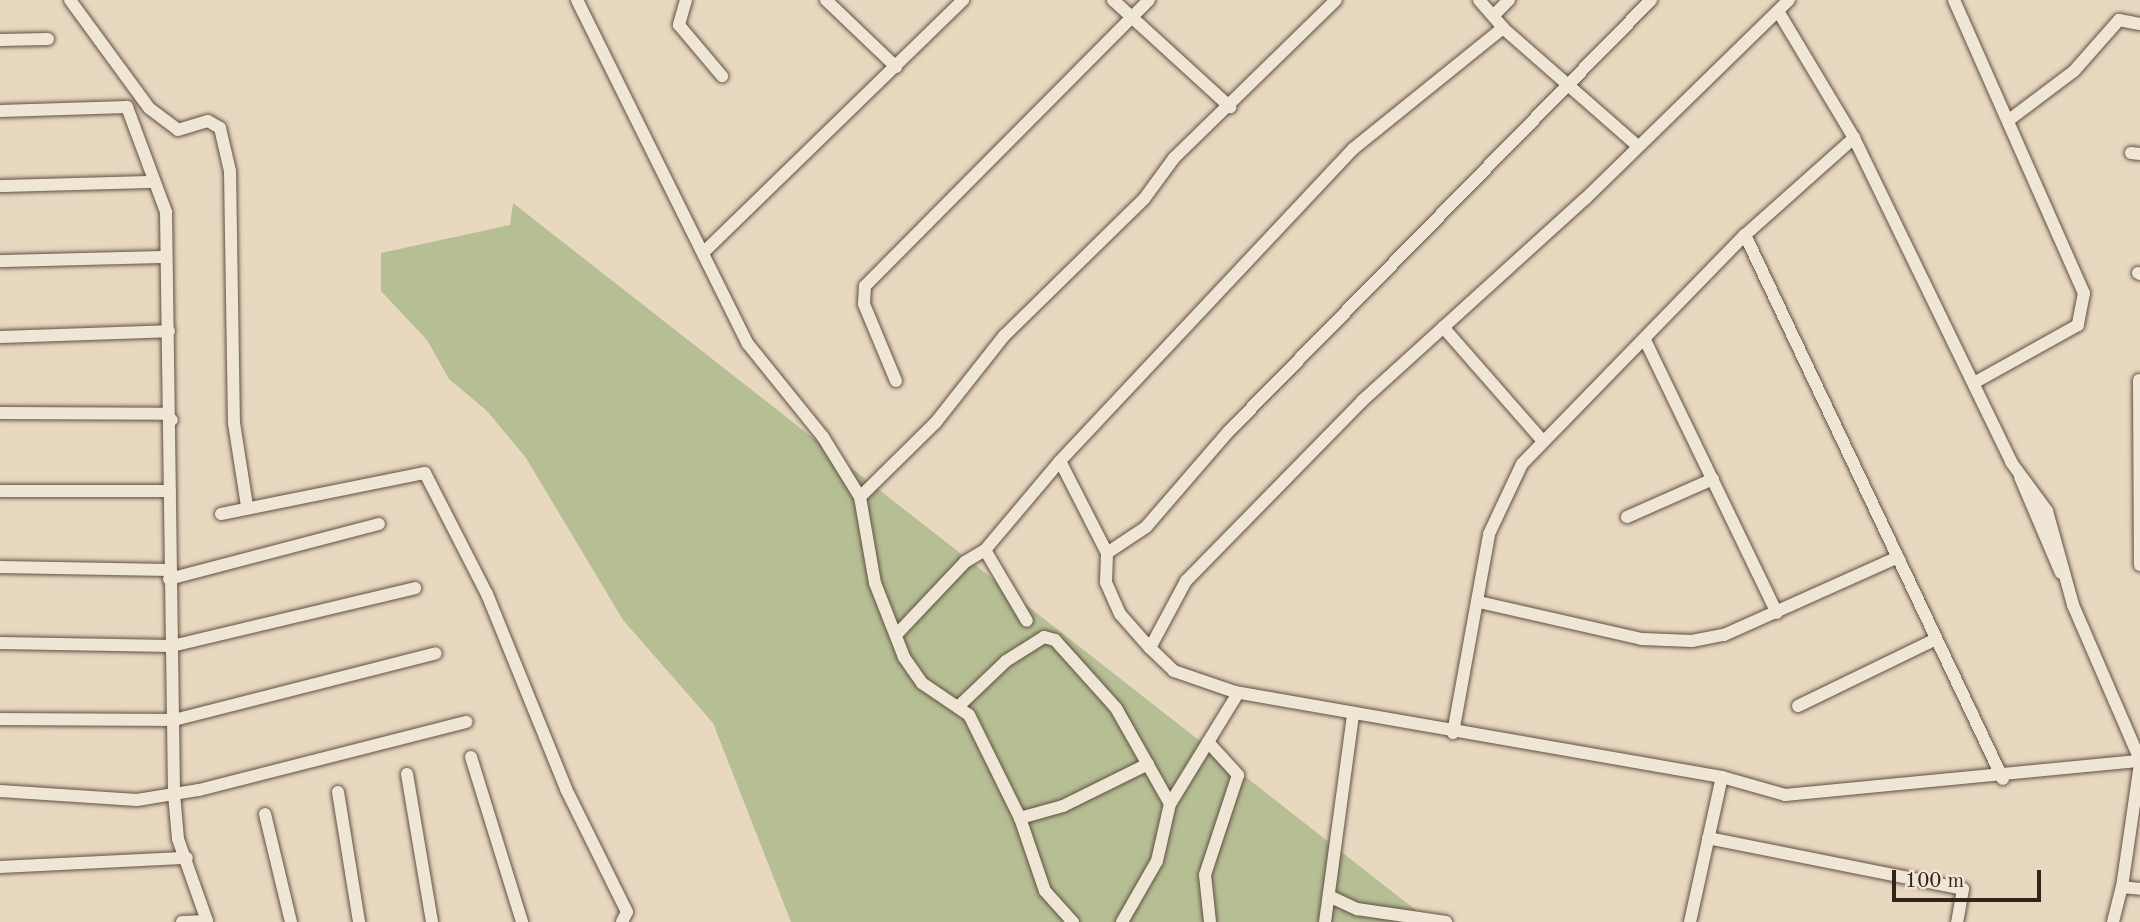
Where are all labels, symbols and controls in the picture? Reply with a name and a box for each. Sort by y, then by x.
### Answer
scale bar [1895,856,2044,900]
text: 100 m [1905,871,1964,892]

